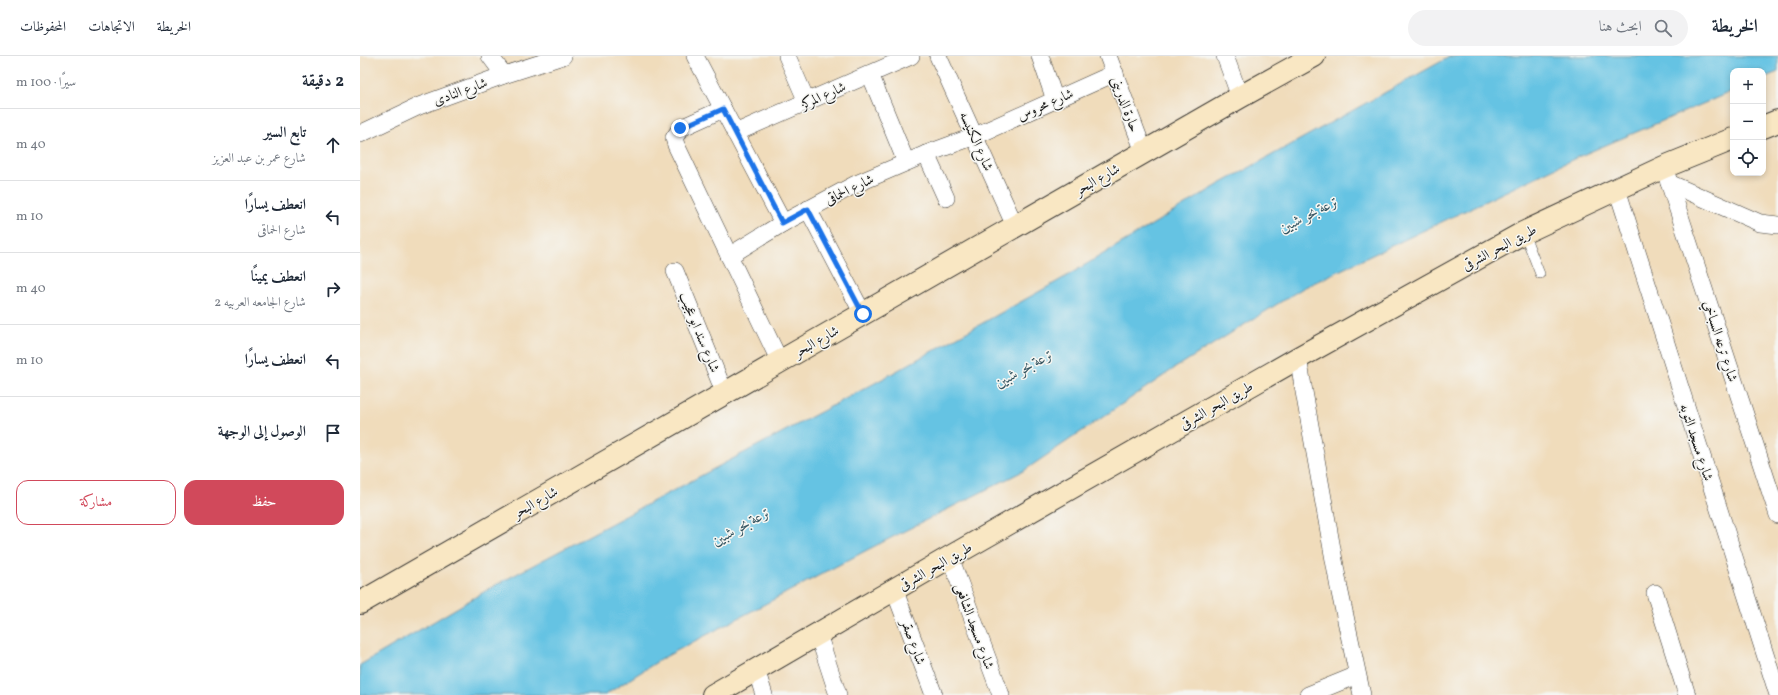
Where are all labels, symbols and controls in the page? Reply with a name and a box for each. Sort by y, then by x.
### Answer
search box [1408,10,1688,46]
text: الخريطة [1712,14,1758,40]
text: ابحث هنا [1599,17,1642,38]
icon: search [1652,17,1674,39]
text: المحفوظات [20,18,66,37]
text: الاتجاهات [88,18,135,37]
text: الخريطة [157,18,191,37]
map controls [1730,68,1766,176]
button: + [1730,68,1766,104]
text: 2 دقيقة [302,70,344,93]
text: سيرًا · 100 m [16,74,76,92]
street label: شارع النادى [431,74,491,112]
street label: حارة الدرينى [1106,74,1143,135]
street label: شارع المركز [796,78,850,116]
street label: شارع محروس [1014,84,1077,127]
button: − [1730,104,1766,140]
street label: شارع الكنيسه [953,109,997,175]
route end [671,119,689,137]
text: تابع السير [264,123,306,144]
icon: ahead [322,134,344,156]
text: 40 m [16,136,45,154]
button: locate [1730,140,1766,176]
text: شارع عمر بن عبد العزيز [213,150,306,168]
street label: شارع البحر [1070,160,1124,203]
street label: شارع الحماقى [822,170,878,211]
water label: ترعة بحر شبين [1276,191,1343,239]
text: انعطف يسارًا [245,195,306,216]
icon: left [322,206,344,228]
text: 10 m [16,208,43,226]
street label: طريق البحر الشرقى [1459,221,1540,276]
text: شارع الحماقى [257,222,306,240]
text: انعطف يمينًا [251,267,306,288]
icon: right [322,278,344,300]
text: 40 m [16,280,45,298]
street label: شارع سند ابو عجيب [673,289,723,376]
text: شارع الجامعه العربيه 2 [214,294,306,312]
street label: شارع ترعه السباخي [1697,298,1742,385]
route start [854,305,872,323]
street label: شارع البحر [789,322,843,365]
water label: ترعة بحر شبين [991,345,1058,394]
text: انعطف يسارًا [245,350,306,371]
icon: left [322,350,344,372]
text: 10 m [16,352,43,370]
street label: طريق البحر الشرقى [1176,378,1257,435]
street label: شارع مسجد التوبه [1673,401,1717,484]
text: الوصول إلى الوجهة [218,422,306,443]
icon: arrive [322,422,344,444]
button: مشاركة [16,480,176,525]
button: حفظ [184,480,344,525]
street label: شارع البحر [508,483,562,526]
water label: ترعة بحر شبين [708,503,775,552]
street label: طريق البحر الشرقى [895,539,976,596]
street label: شارع مسجد الشافعى [948,581,998,673]
street label: شارع صقر [894,615,930,668]

